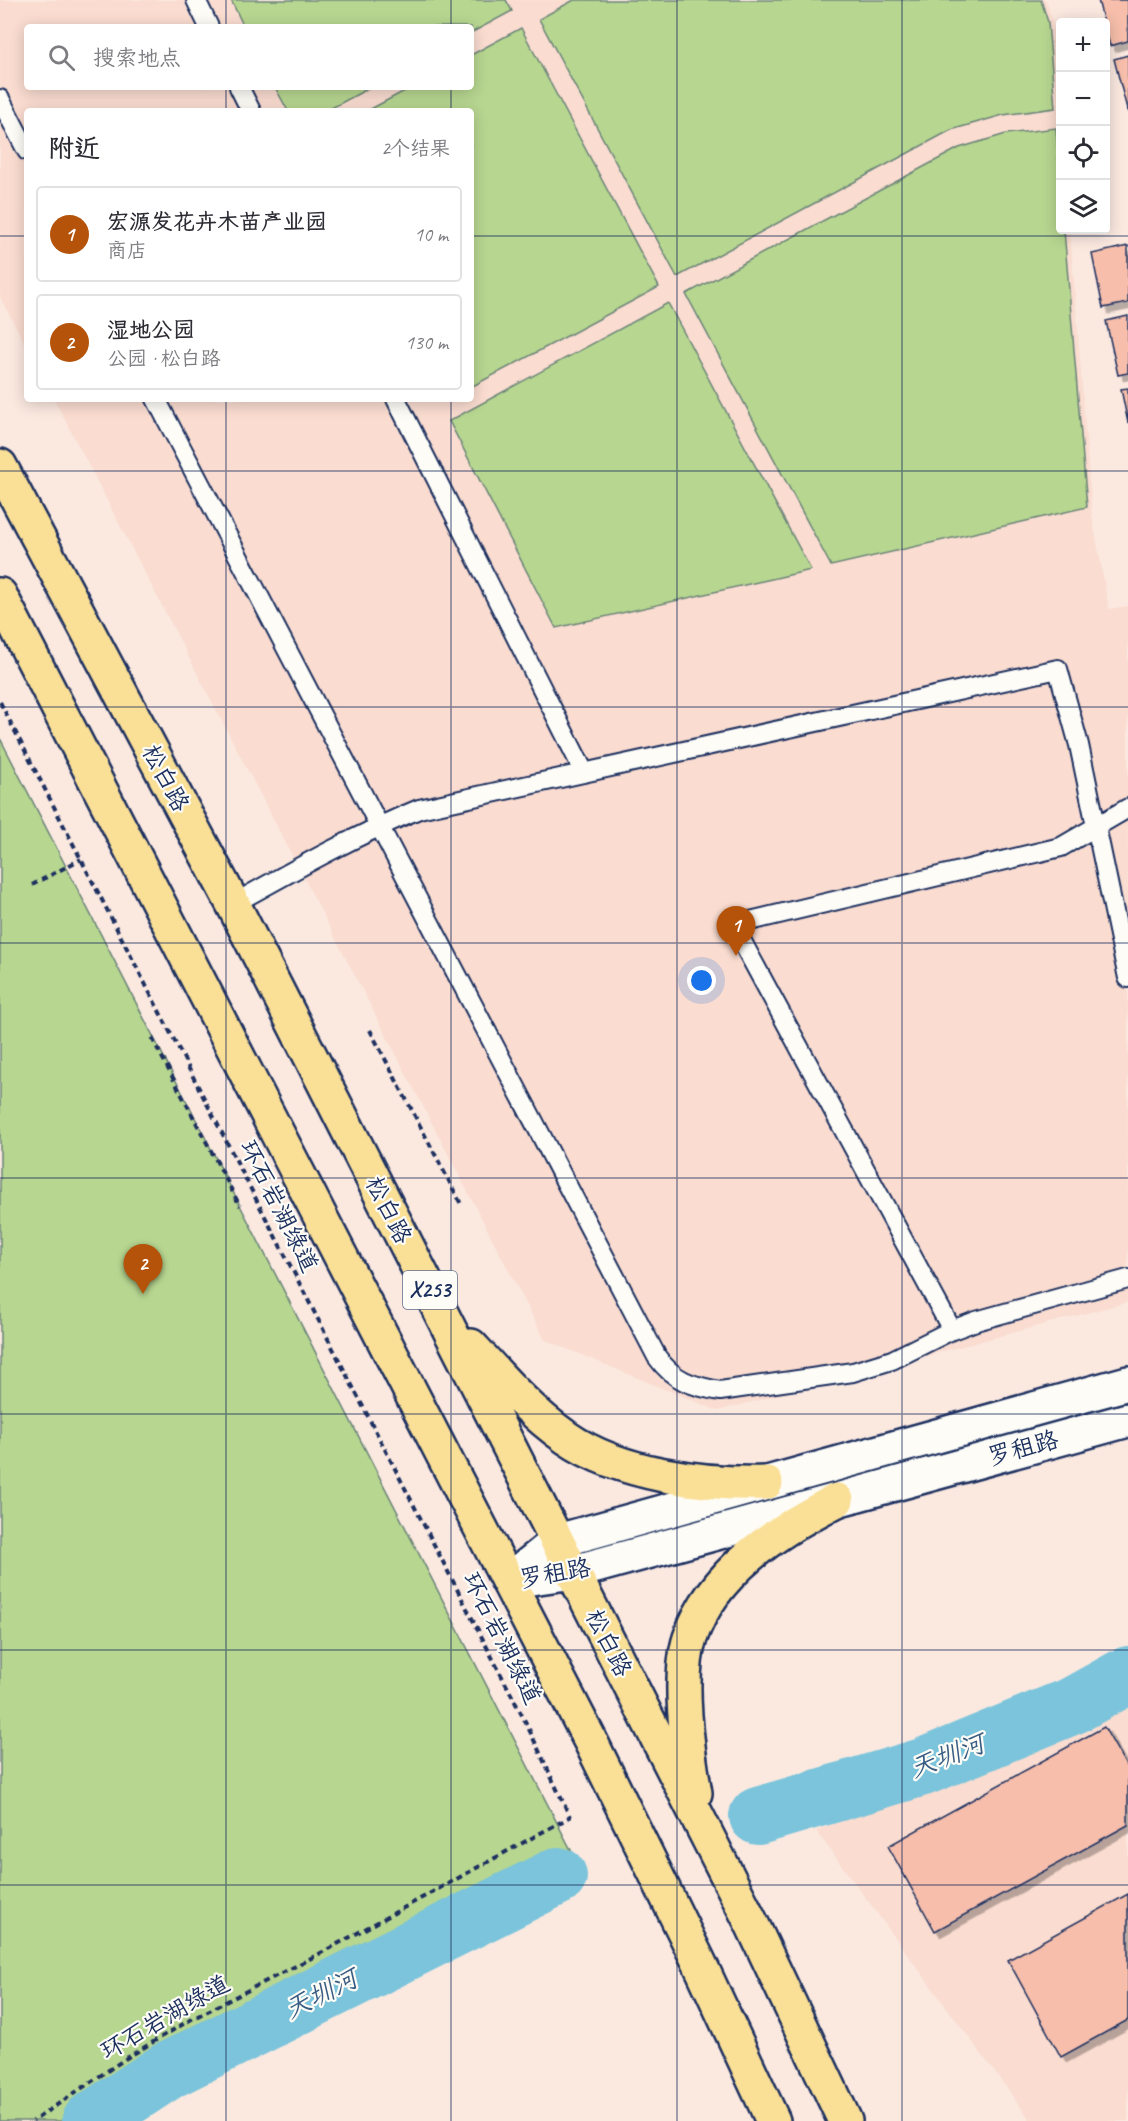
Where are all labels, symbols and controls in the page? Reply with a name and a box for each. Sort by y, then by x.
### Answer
map controls [1056,18,1110,234]
button: + [1056,18,1110,72]
search box [24,24,474,90]
icon: search [45,41,78,74]
text: 搜索地点 [93,44,181,72]
button: − [1056,72,1110,126]
button: locate [1056,126,1110,180]
text: 附近 [48,132,100,165]
text: 2个结果 [381,136,450,161]
button: layers [1056,180,1110,234]
text: 宏源发花卉木苗产业园 [107,208,327,236]
text: 1 [65,222,74,247]
text: 10 m [414,222,448,247]
text: 商店 [107,238,147,263]
text: 湿地公园 [107,316,195,344]
text: 2 [65,330,74,355]
text: 130 m [405,330,448,355]
text: 公园 · 松白路 [107,346,220,371]
street label: 松白路 [136,739,196,817]
pin: 1 [716,906,756,956]
your location [687,966,716,995]
street label: 环石岩湖绿道 [233,1135,325,1277]
street label: 松白路 [359,1171,419,1249]
pin: 2 [124,1244,162,1294]
road number: X253 [403,1271,457,1309]
street label: 罗租路 [984,1424,1062,1472]
street label: 罗租路 [517,1552,593,1594]
street label: 环石岩湖绿道 [456,1567,548,1709]
street label: 松白路 [579,1604,639,1682]
water label: 天圳河 [905,1725,993,1785]
water label: 天圳河 [279,1960,367,2026]
street label: 环石岩湖绿道 [95,1968,235,2066]

